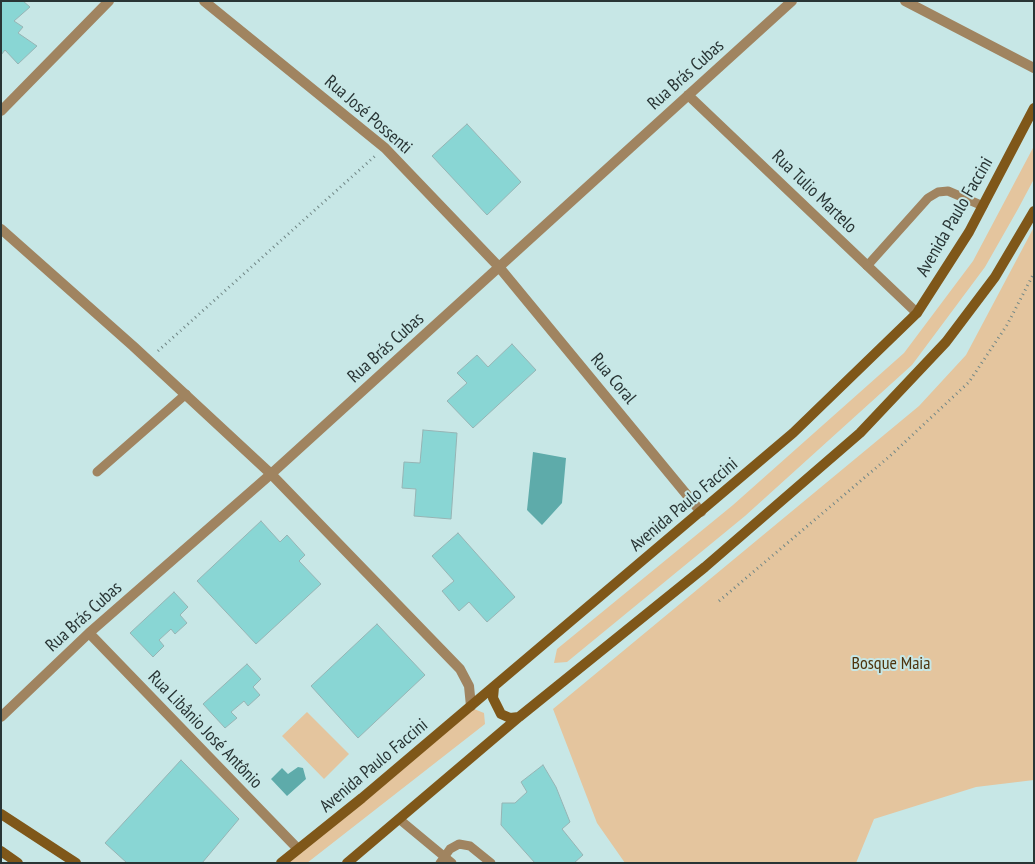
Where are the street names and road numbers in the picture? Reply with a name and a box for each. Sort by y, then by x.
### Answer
street label: Rua Brás Cubas [644,35,728,115]
street label: Rua José Possenti [320,71,416,159]
street label: Rua Tulio Martelo [767,146,861,238]
street label: Avenida Paulo Faccini [912,153,998,281]
street label: Rua Brás Cubas [344,308,428,388]
street label: Rua Coral [586,349,640,409]
street label: Avenida Paulo Faccini [626,454,742,556]
street label: Rua Brás Cubas [42,577,126,657]
street label: Rua Libânio José Antônio [143,667,267,793]
street label: Avenida Paulo Faccini [316,715,432,817]

